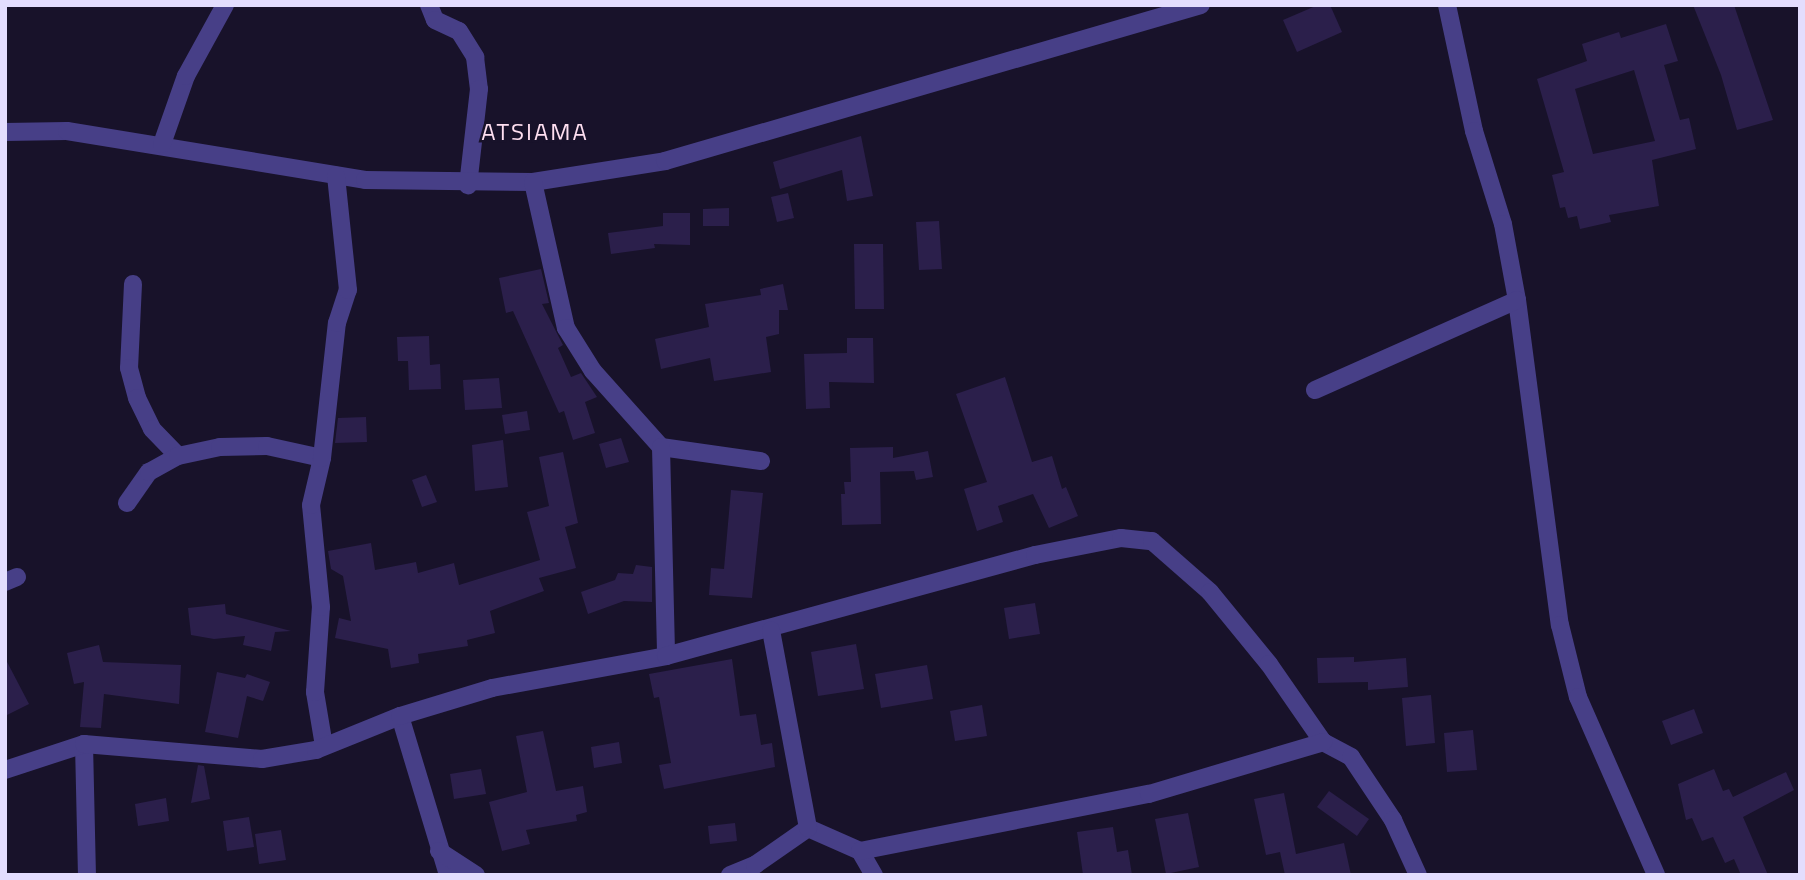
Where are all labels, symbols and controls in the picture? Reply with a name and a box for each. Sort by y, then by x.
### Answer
district label: ATSIAMA [482,118,588,146]

